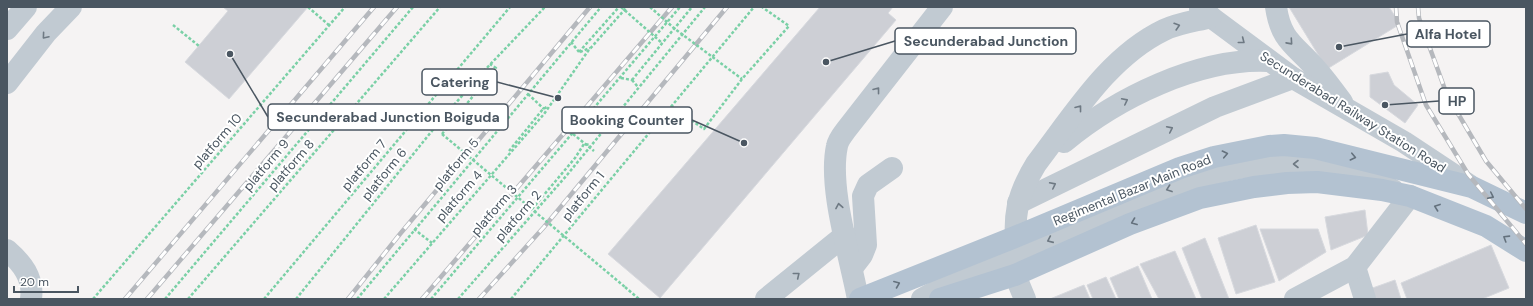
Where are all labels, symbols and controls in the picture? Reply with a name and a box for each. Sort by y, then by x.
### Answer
callout: Alfa Hotel [1407,21,1490,47]
one-way arrow [1173,22,1180,31]
text: Alfa Hotel [1415,25,1481,43]
callout: Secunderabad Junction [895,28,1076,54]
one-way arrow [42,31,49,39]
text: Secunderabad Junction [904,32,1068,50]
one-way arrow [1238,36,1245,43]
one-way arrow [1285,37,1292,45]
street label: Secunderabad Railway Station Road [1257,48,1449,176]
callout: Catering [422,69,497,95]
text: Catering [430,73,490,91]
one-way arrow [872,87,879,94]
callout: HP [1439,88,1474,114]
text: HP [1448,92,1467,110]
one-way arrow [1121,98,1128,106]
callout: Secunderabad Junction Boiguda [268,104,508,130]
one-way arrow [1075,106,1082,113]
callout: Booking Counter [562,107,692,133]
text: Secunderabad Junction Boiguda [276,108,500,126]
street label: platform 10 [188,110,246,172]
text: Booking Counter [570,111,684,129]
one-way arrow [1166,126,1173,133]
street label: platform 5 [429,134,483,193]
street label: platform 9 [239,135,293,195]
street label: platform 8 [264,136,318,194]
street label: platform 7 [338,136,390,194]
street label: platform 6 [358,144,410,204]
street label: Regimental Bazar Main Road [1051,151,1213,229]
one-way arrow [1222,151,1229,159]
one-way arrow [1350,152,1357,160]
one-way arrow [1293,160,1299,168]
street label: platform 4 [432,167,486,225]
street label: platform 1 [558,168,608,224]
street label: platform 3 [467,181,521,239]
one-way arrow [1048,182,1056,190]
one-way arrow [1166,184,1173,192]
street label: platform 2 [491,187,545,245]
one-way arrow [1487,191,1495,199]
one-way arrow [836,203,844,209]
one-way arrow [1433,204,1440,212]
one-way arrow [1130,218,1137,226]
one-way arrow [1046,235,1054,243]
one-way arrow [1503,236,1510,243]
scale bar [14,268,78,294]
one-way arrow [792,272,799,279]
text: 20 m [20,274,49,290]
one-way arrow [893,281,900,289]

